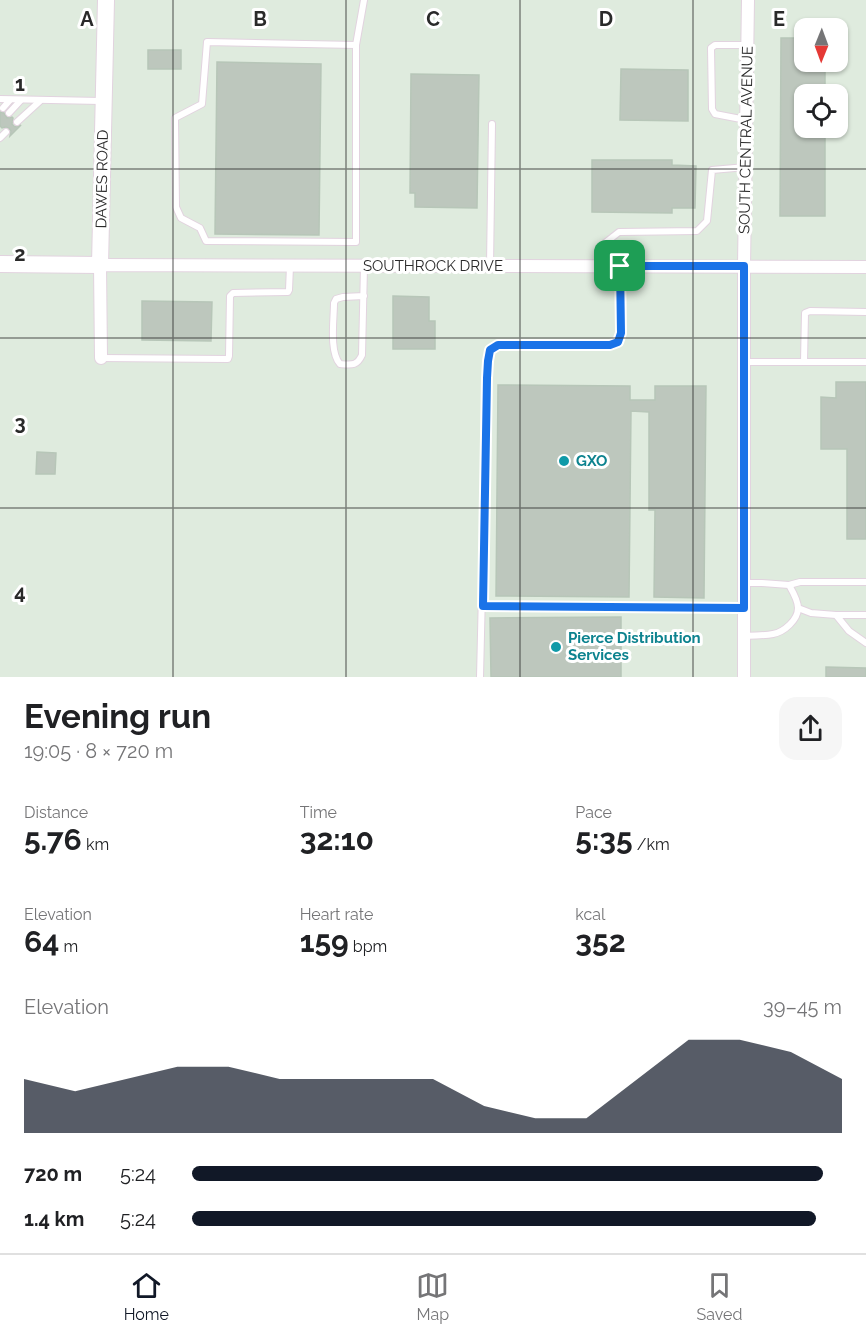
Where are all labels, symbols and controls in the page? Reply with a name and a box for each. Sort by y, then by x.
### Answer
text: A [80,7,94,31]
text: B [253,7,267,31]
text: C [426,7,440,31]
text: D [599,7,613,31]
text: E [773,7,785,31]
north arrow [794,18,848,72]
map controls [794,18,848,138]
street label: SOUTH CENTRAL AVENUE [735,46,757,234]
text: 1 [15,72,25,96]
button: locate [794,84,848,138]
street label: DAWES ROAD [92,129,112,229]
pin [594,240,645,291]
text: 2 [14,242,26,266]
icon: arrive [603,249,636,282]
street label: SOUTHROCK DRIVE [363,257,503,275]
text: 3 [14,411,26,435]
place label: GXO [576,452,607,470]
marker: GXO [557,454,571,468]
text: 4 [14,580,26,604]
place label: Pierce Distribution Services [568,629,701,664]
marker: Pierce Distribution Services [549,640,563,654]
text: Evening run [24,697,211,736]
button: share [779,697,842,760]
text: 19:05 · 8 × 720 m [24,739,173,763]
text: Distance [24,803,88,822]
text: Time [300,803,337,822]
text: Pace [575,803,612,822]
text: 5.76 [24,822,82,857]
text: 32:10 [300,822,374,857]
text: 5:35 [575,822,633,857]
text: km [82,835,109,854]
text: /km [633,835,670,854]
text: Elevation [24,905,92,924]
text: Heart rate [300,905,373,924]
text: kcal [575,905,605,924]
text: 64 [24,924,59,959]
text: 159 [300,924,349,959]
text: 352 [575,924,626,959]
text: m [59,937,78,956]
text: bpm [349,937,387,956]
text: Elevation [24,995,109,1019]
text: 39–45 m [763,995,842,1019]
text: 720 m [24,1162,82,1186]
text: 5:24 [120,1162,156,1186]
text: 1.4 km [24,1207,84,1231]
text: 5:24 [120,1207,156,1231]
tab: Home [124,1269,169,1324]
tab: Map [416,1269,449,1324]
tab: Saved [697,1269,742,1324]

